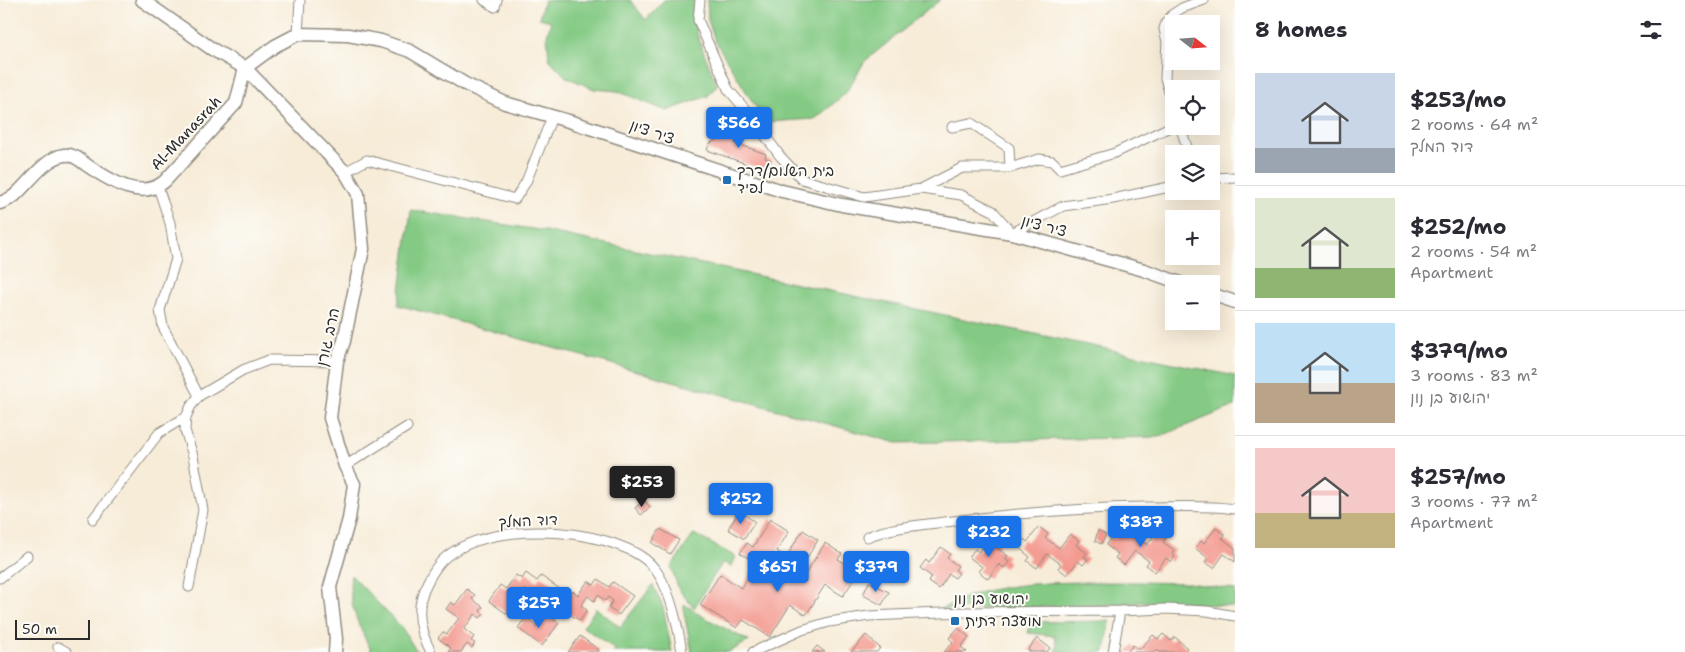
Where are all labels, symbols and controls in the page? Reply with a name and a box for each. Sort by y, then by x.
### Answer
north arrow [1165,15,1220,70]
map controls [1165,15,1220,330]
text: 8 homes [1255,16,1347,44]
icon: filters [1637,16,1665,44]
button: locate [1165,80,1220,135]
text: $253/mo [1410,86,1506,114]
street label: Al-Manasrah [146,91,226,175]
icon: home [1295,93,1355,153]
pin: $566 [709,106,769,149]
text: $566 [717,112,761,133]
text: 2 rooms · 64 m² [1410,114,1538,135]
street label: ציר ציון [627,115,677,149]
text: דוד המלך [1410,136,1473,157]
button: layers [1165,145,1220,200]
place label: בית השלום/דרך לפיד [737,161,834,198]
marker: בית השלום/דרך לפיד [721,174,733,186]
street label: ציר ציון [1019,210,1069,242]
button: + [1165,210,1220,265]
text: $252/mo [1410,213,1506,241]
icon: home [1295,218,1355,278]
text: 2 rooms · 54 m² [1410,241,1537,262]
text: Apartment [1410,262,1493,283]
button: − [1165,275,1220,330]
street label: הרב גורן [312,306,344,368]
text: $379/mo [1410,337,1508,365]
icon: home [1295,343,1355,403]
text: 3 rooms · 83 m² [1410,365,1538,386]
text: יהושוע בן נון [1410,387,1490,408]
text: $257/mo [1410,463,1506,491]
pin: $253 [612,466,672,508]
icon: home [1295,468,1355,528]
text: $253 [621,471,663,492]
pin: $252 [711,482,771,525]
text: $252 [720,488,762,509]
text: 3 rooms · 77 m² [1410,491,1538,512]
pin: $387 [1111,506,1171,548]
street label: דוד המלך [498,509,558,533]
text: $387 [1119,511,1163,532]
text: Apartment [1410,512,1493,533]
pin: $232 [959,516,1019,558]
text: $232 [967,521,1011,542]
pin: $651 [748,550,808,593]
pin: $379 [846,550,906,593]
text: $651 [759,556,797,577]
text: $379 [854,556,898,577]
pin: $257 [509,586,569,629]
street label: יהושוע בן נון [953,589,1029,609]
text: $257 [518,592,560,613]
place label: מועצה דתית [965,611,1042,631]
marker: מועצה דתית [949,615,961,627]
scale bar [15,617,90,640]
text: 50 m [22,620,57,638]

